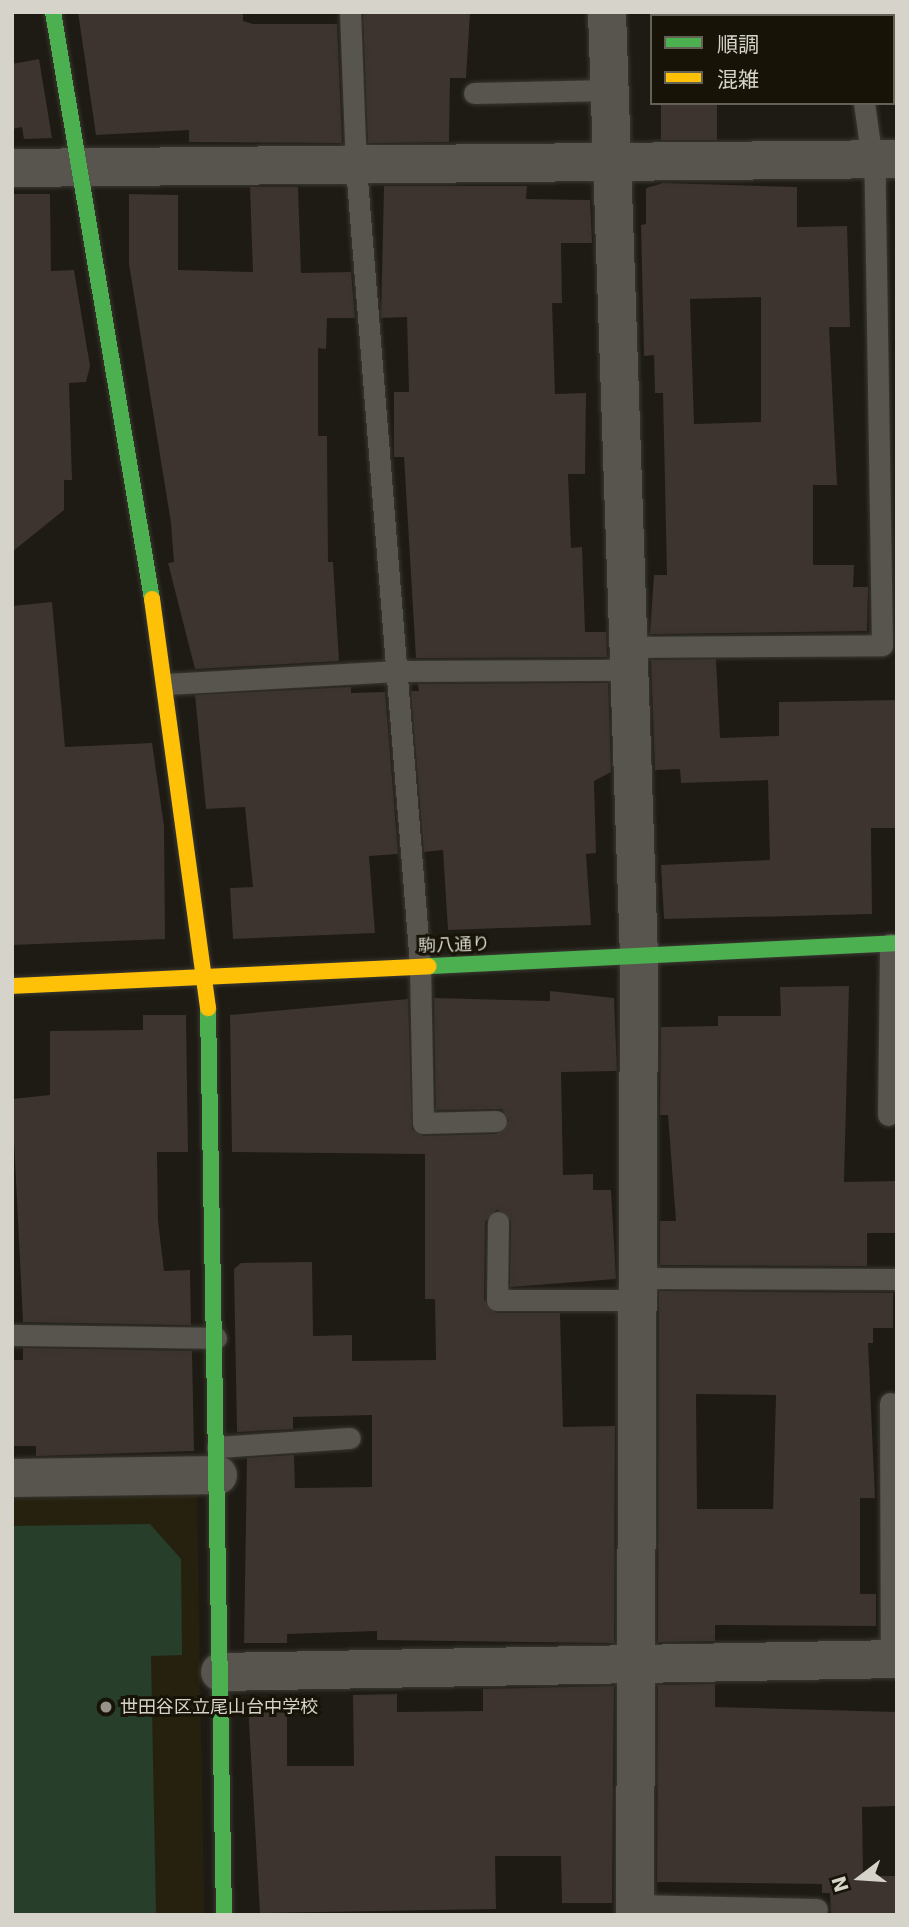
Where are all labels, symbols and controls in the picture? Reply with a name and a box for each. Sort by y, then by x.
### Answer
legend [650,14,895,105]
text: 順調 [717,33,759,57]
text: 混雑 [717,68,759,92]
street label: 駒八通り [418,933,490,957]
place label: 世田谷区立尾山台中学校 [120,1696,318,1718]
marker: 世田谷区立尾山台中学校 [98,1699,114,1715]
north arrow [825,1843,895,1913]
text: N [827,1873,853,1895]

